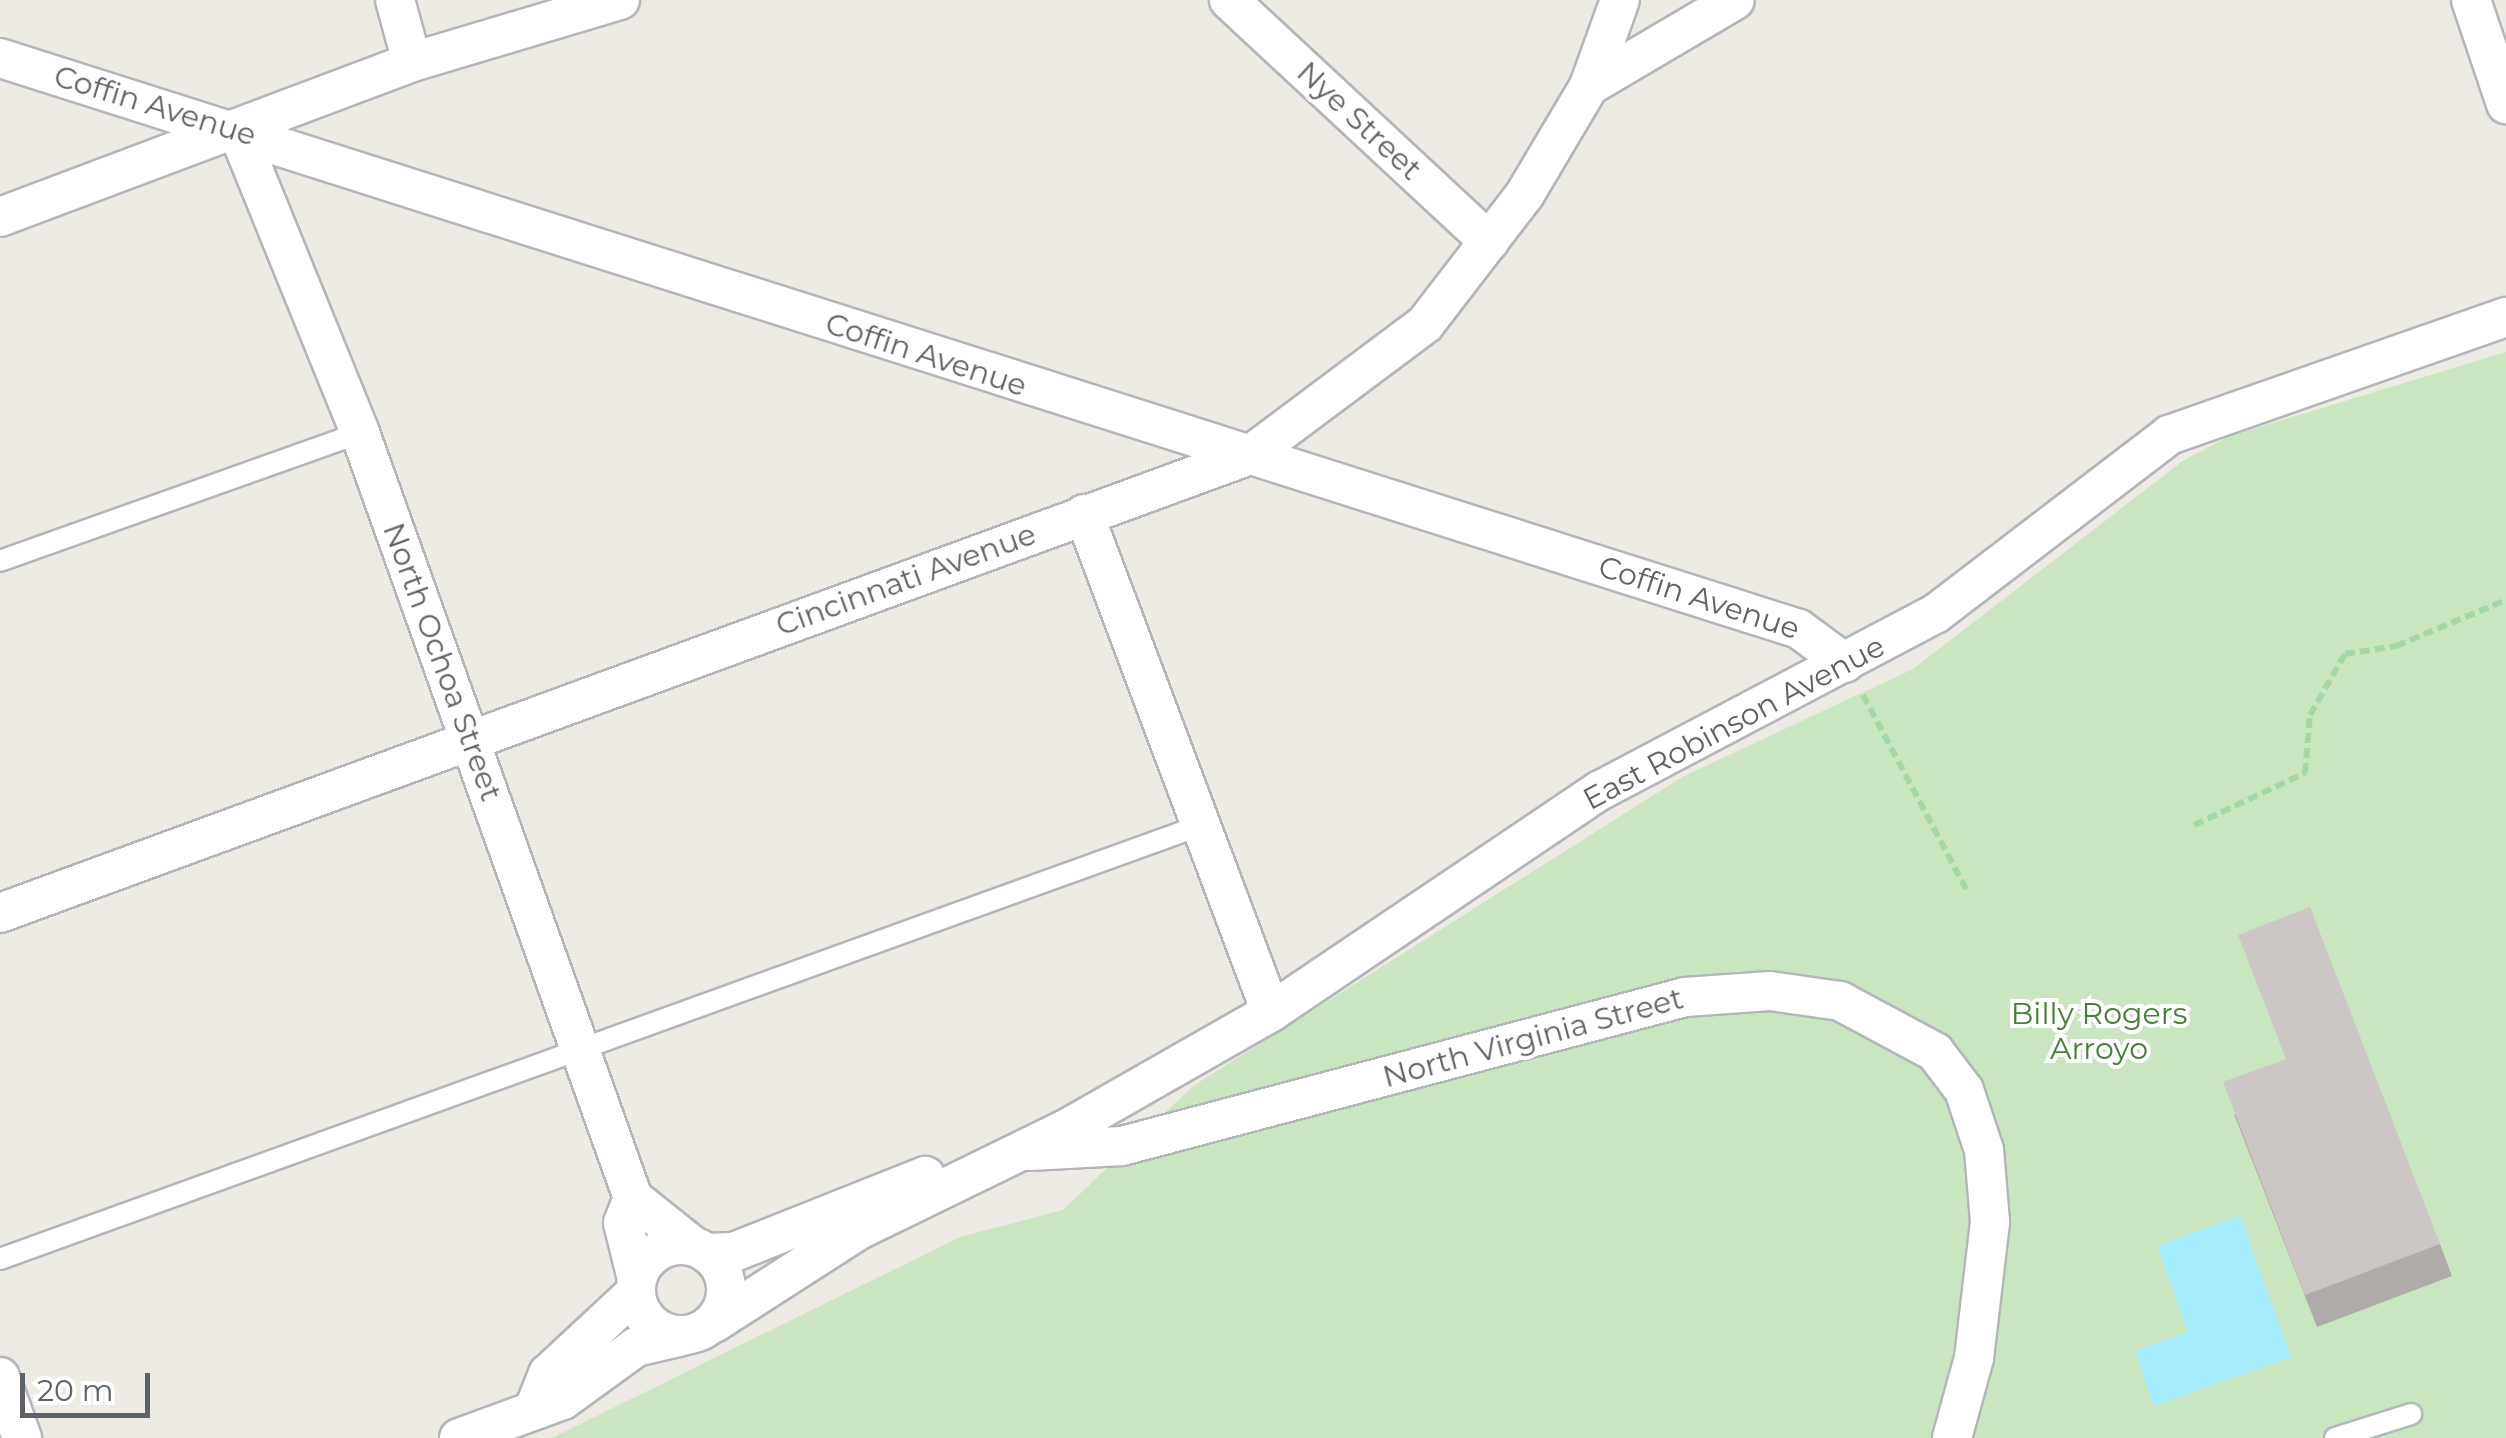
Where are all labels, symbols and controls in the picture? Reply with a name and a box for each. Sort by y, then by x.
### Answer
street label: Nye Street [1289,54,1429,188]
street label: Coffin Avenue [50,58,260,154]
street label: Coffin Avenue [821,306,1031,404]
street label: Cincinnati Avenue [771,516,1041,644]
street label: North Ochoa Street [375,518,509,806]
street label: Coffin Avenue [1594,549,1804,647]
street label: East Robinson Avenue [1577,628,1891,818]
street label: North Virginia Street [1379,981,1687,1095]
park label: Billy Rogers Arroyo [2011,996,2187,1066]
scale bar [25,1353,155,1415]
text: 20 m [37,1372,114,1409]

